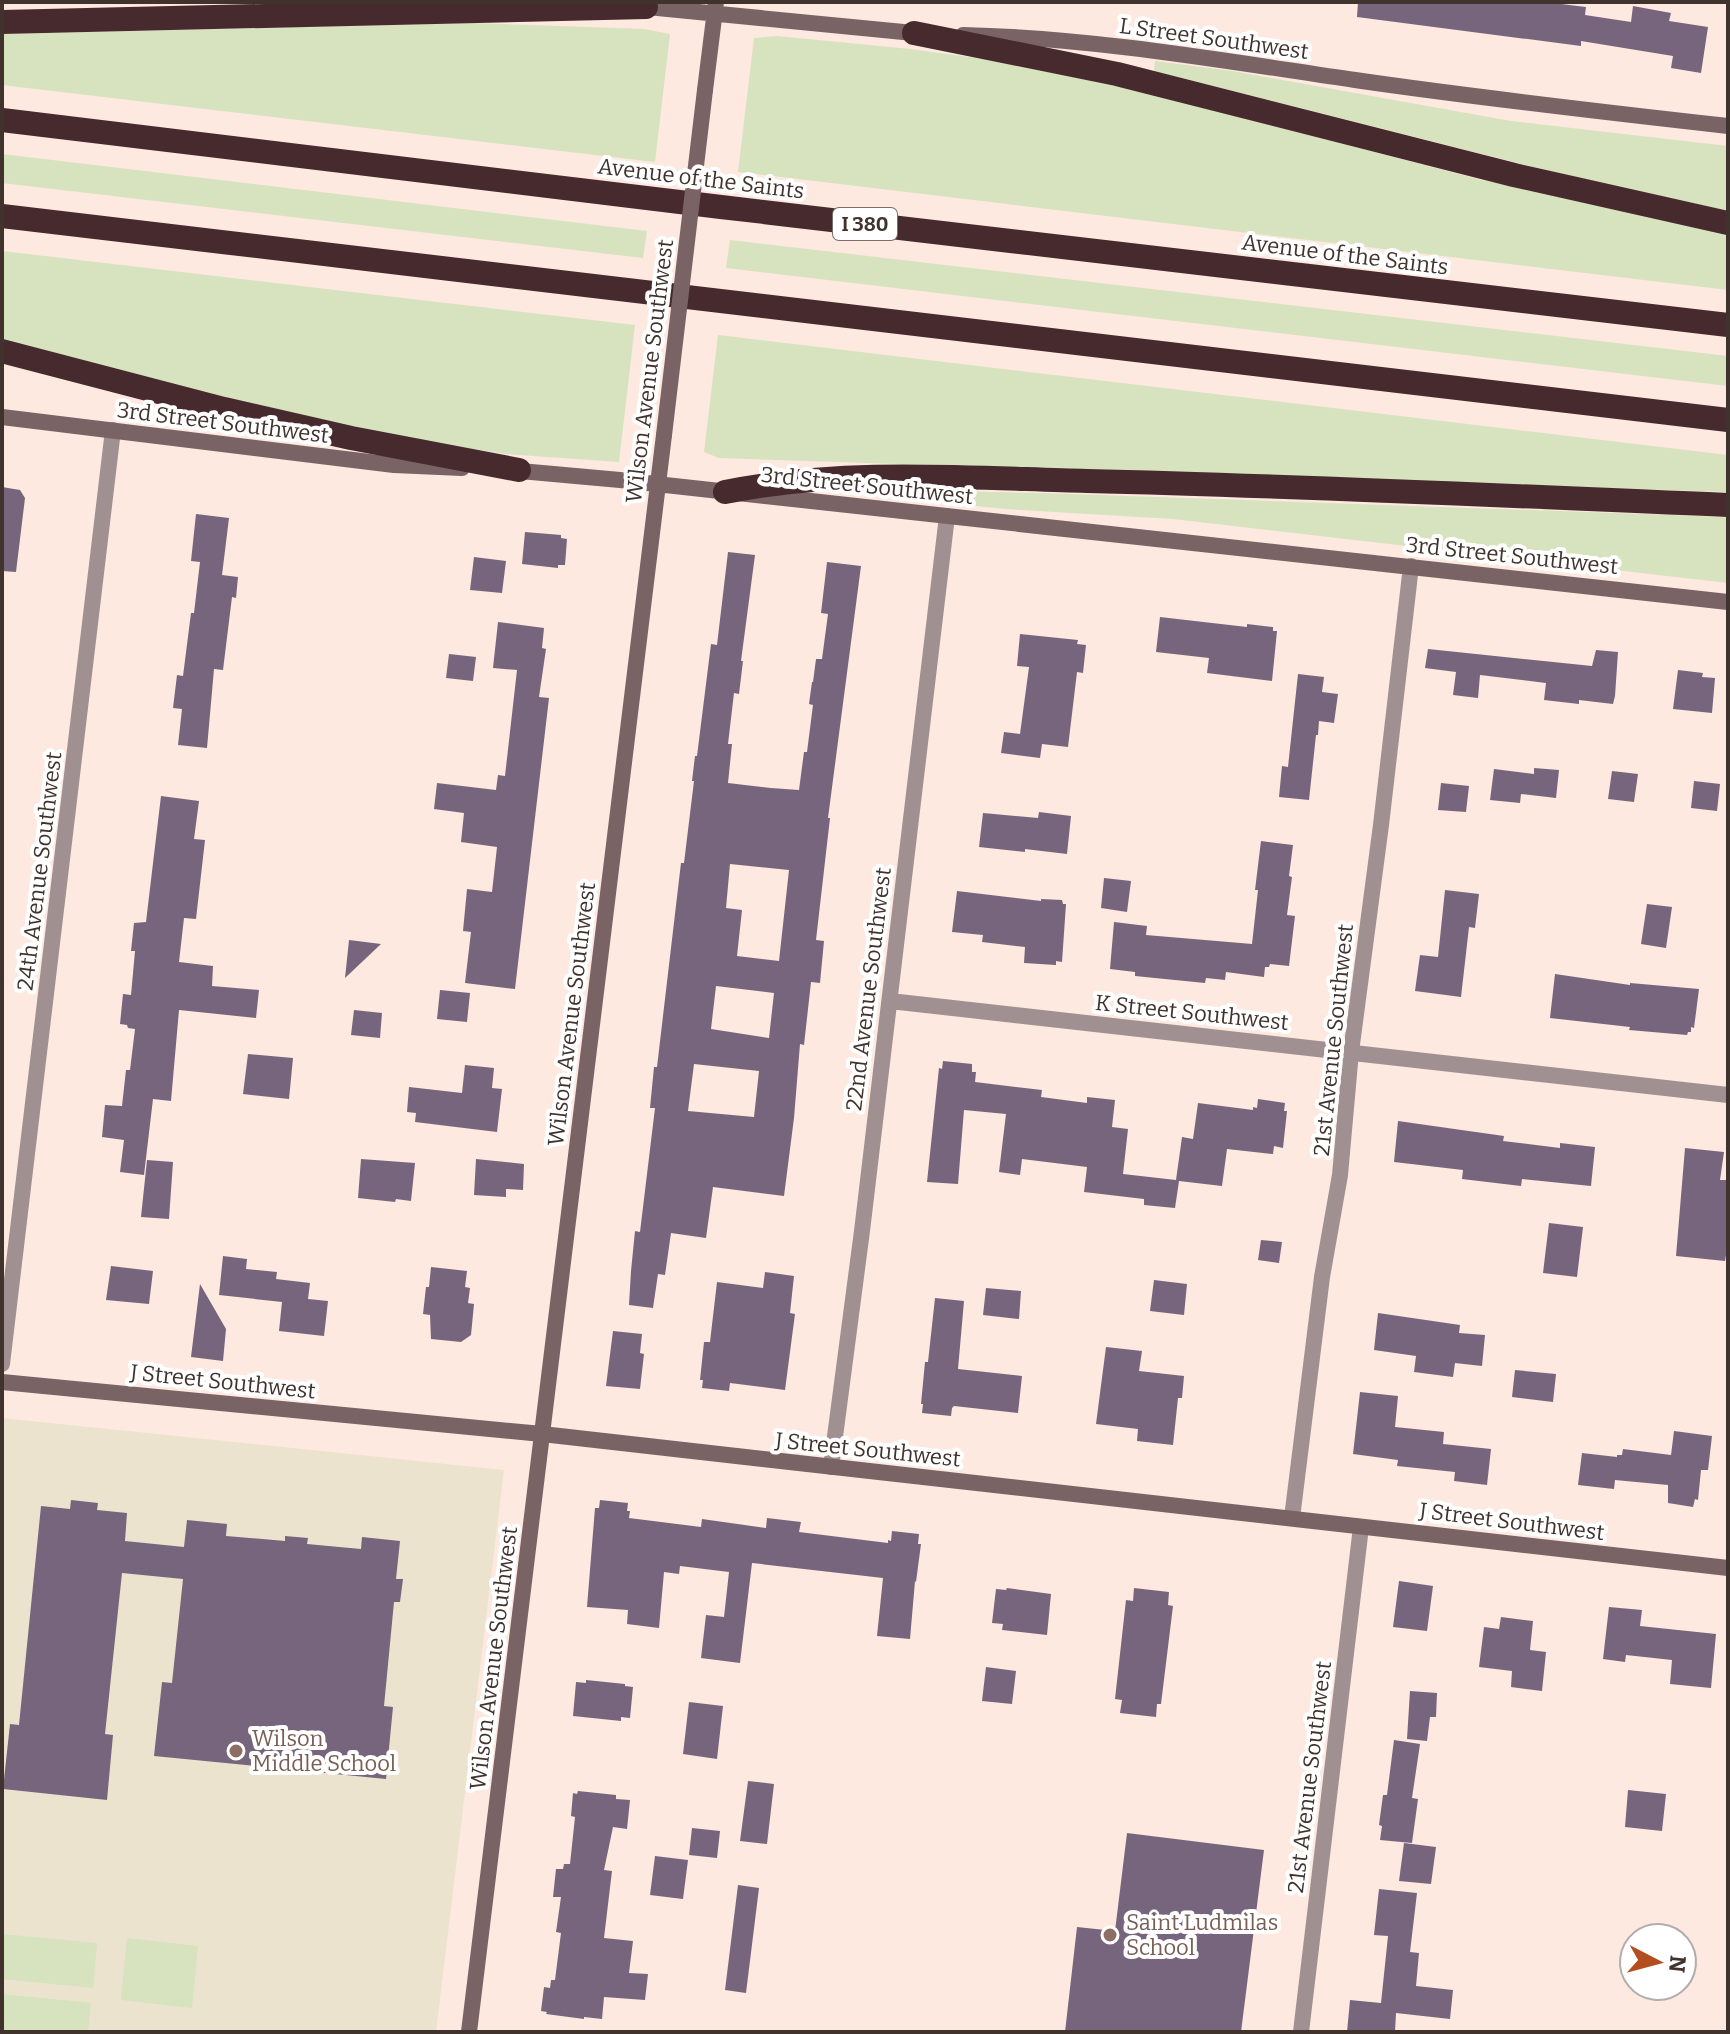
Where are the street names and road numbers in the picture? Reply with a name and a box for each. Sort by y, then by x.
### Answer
street label: L Street Southwest [1118,12,1310,65]
street label: Avenue of the Saints [596,152,806,205]
road number: I 380 [833,208,897,240]
street label: Avenue of the Saints [1240,228,1450,281]
street label: Wilson Avenue Southwest [620,238,679,504]
street label: 3rd Street Southwest [116,396,330,449]
street label: 3rd Street Southwest [760,461,974,510]
street label: 3rd Street Southwest [1405,531,1619,580]
street label: 24th Avenue Southwest [11,750,68,992]
street label: 22nd Avenue Southwest [840,866,897,1112]
street label: Wilson Avenue Southwest [542,881,601,1147]
street label: 21st Avenue Southwest [1308,923,1359,1157]
street label: K Street Southwest [1094,989,1290,1036]
street label: J Street Southwest [128,1358,317,1405]
street label: J Street Southwest [773,1426,962,1473]
street label: J Street Southwest [1417,1497,1606,1546]
street label: Wilson Avenue Southwest [464,1525,523,1791]
street label: 21st Avenue Southwest [1282,1660,1337,1894]

